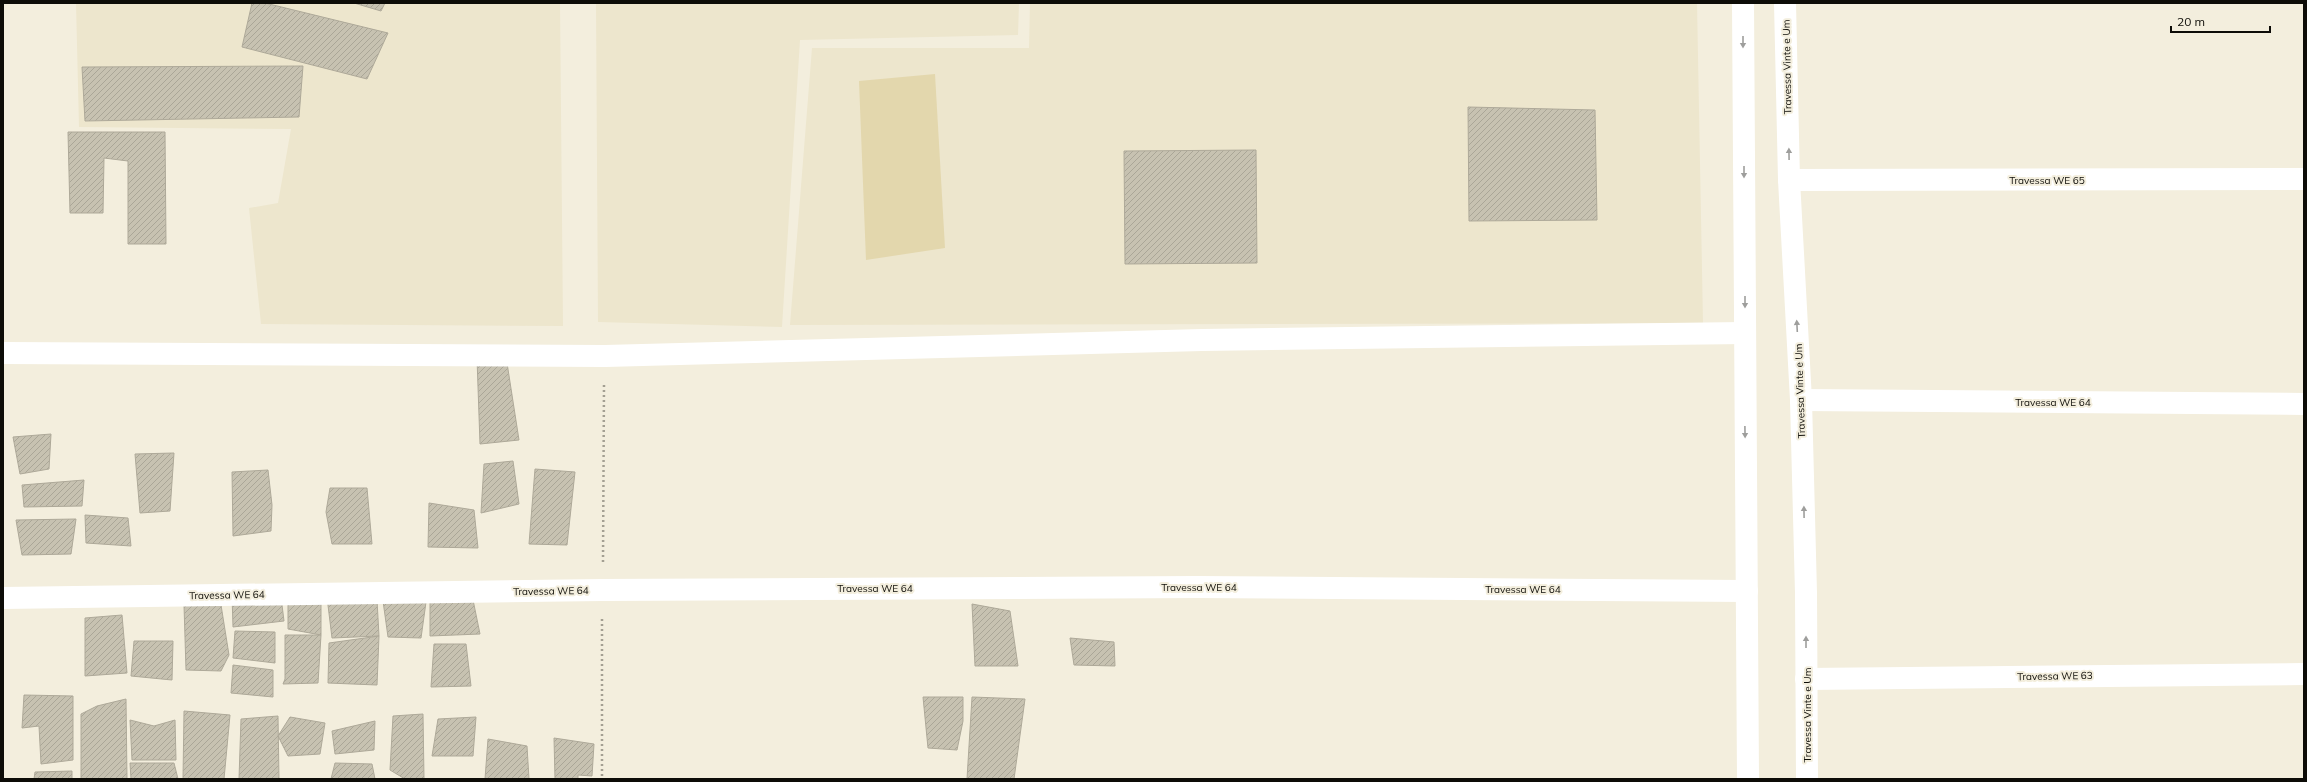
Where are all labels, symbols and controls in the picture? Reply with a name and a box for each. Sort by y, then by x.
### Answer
scale bar [2171,8,2270,34]
text: 20 m [2177,14,2205,29]
street label: Travessa Vinte e Um [1780,19,1794,115]
one-way arrow [1740,36,1746,49]
one-way arrow [1785,148,1792,160]
one-way arrow [1741,166,1747,179]
street label: Travessa WE 65 [2009,174,2085,187]
one-way arrow [1742,296,1748,309]
one-way arrow [1794,320,1801,332]
street label: Travessa Vinte e Um [1792,343,1808,439]
street label: Travessa WE 64 [2015,396,2091,409]
one-way arrow [1742,426,1748,439]
one-way arrow [1801,505,1807,518]
street label: Travessa WE 64 [1161,581,1237,594]
street label: Travessa WE 64 [837,582,913,595]
street label: Travessa WE 64 [1485,583,1561,596]
street label: Travessa WE 64 [513,584,589,598]
street label: Travessa WE 64 [189,588,265,602]
one-way arrow [1803,635,1809,648]
street label: Travessa Vinte e Um [1801,667,1814,762]
street label: Travessa WE 63 [2017,669,2093,683]

